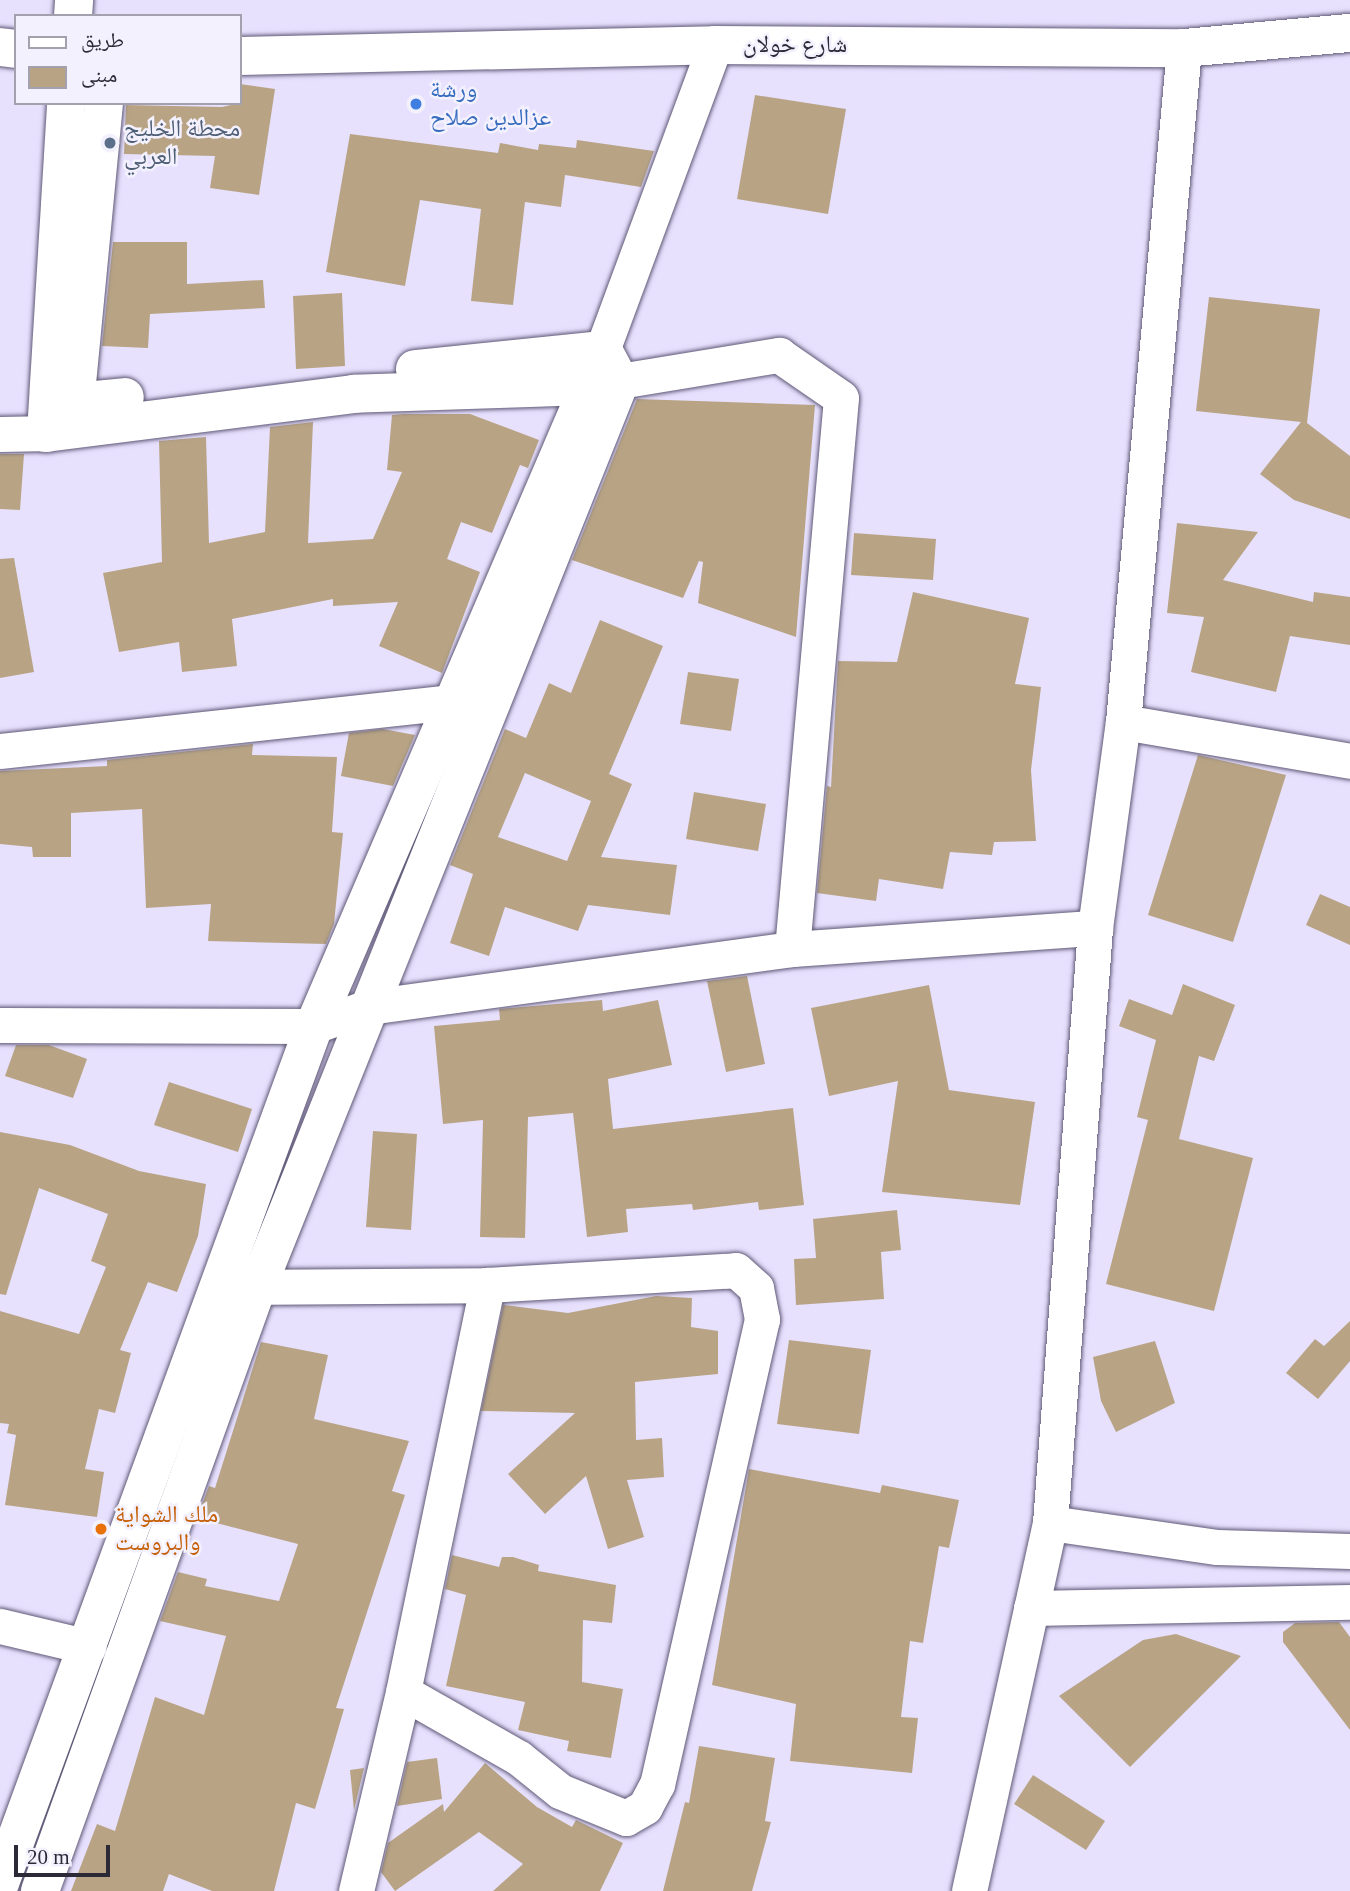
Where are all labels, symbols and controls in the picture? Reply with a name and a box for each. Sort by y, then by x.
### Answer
legend [14,14,242,105]
text: طريق [81,28,124,52]
street label: شارع خولان [743,31,847,59]
text: مبنى [81,63,117,87]
place label: ورشة عزالدين صلاح [430,76,551,132]
marker: ورشة عزالدين صلاح [408,96,424,112]
place label: محطة الخليج العربي [124,115,240,171]
marker: محطة الخليج العربي [102,135,118,151]
place label: ملك الشواية والبروست [115,1501,218,1557]
marker: ملك الشواية والبروست [93,1521,109,1537]
scale bar [18,1832,114,1876]
text: 20 m [27,1845,70,1869]

